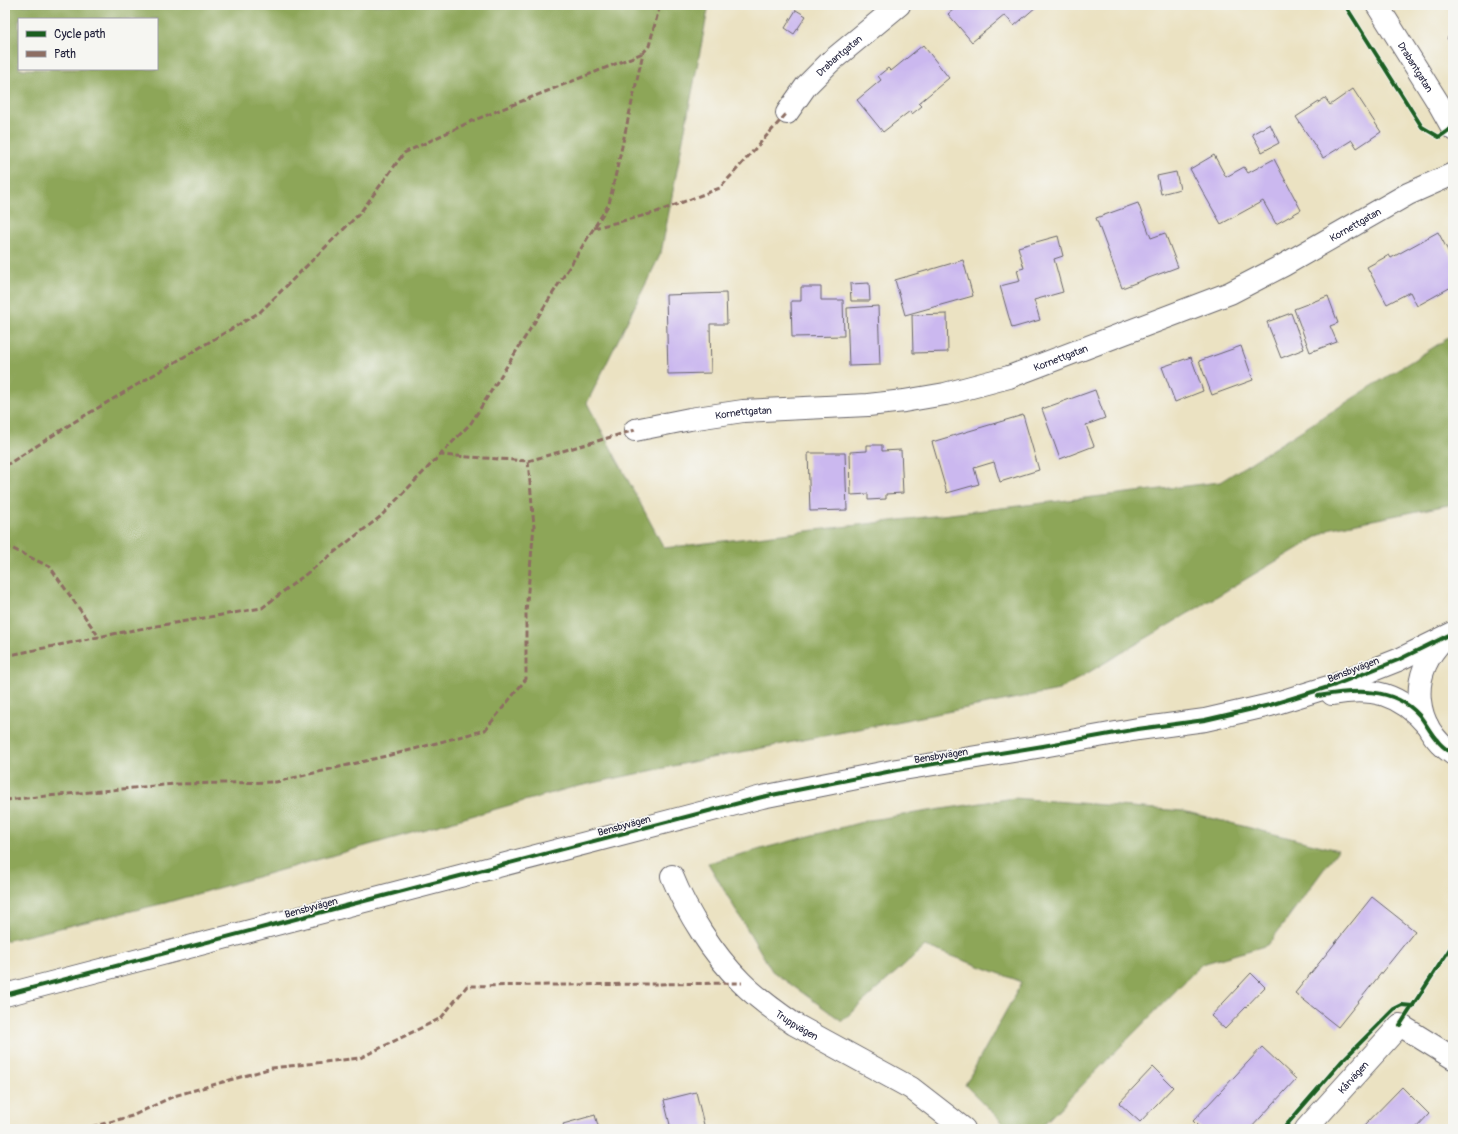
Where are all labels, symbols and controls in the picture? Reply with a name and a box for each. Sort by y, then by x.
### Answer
legend [18,18,158,70]
text: Cycle path [54,27,106,42]
street label: Drabantgatan [814,33,865,79]
street label: Drabantgatan [1395,40,1435,95]
text: Path [54,47,76,62]
street label: Kornettgatan [1328,206,1384,245]
street label: Kornettgatan [1032,342,1090,374]
street label: Kornettgatan [714,405,772,422]
street label: Bensbyvägen [1326,655,1381,685]
street label: Bensbyvägen [913,746,969,766]
street label: Bensbyvägen [597,813,652,839]
street label: Bensbyvägen [284,895,339,921]
street label: Truppvägen [773,1008,820,1043]
street label: Kårvägen [1336,1059,1372,1096]

